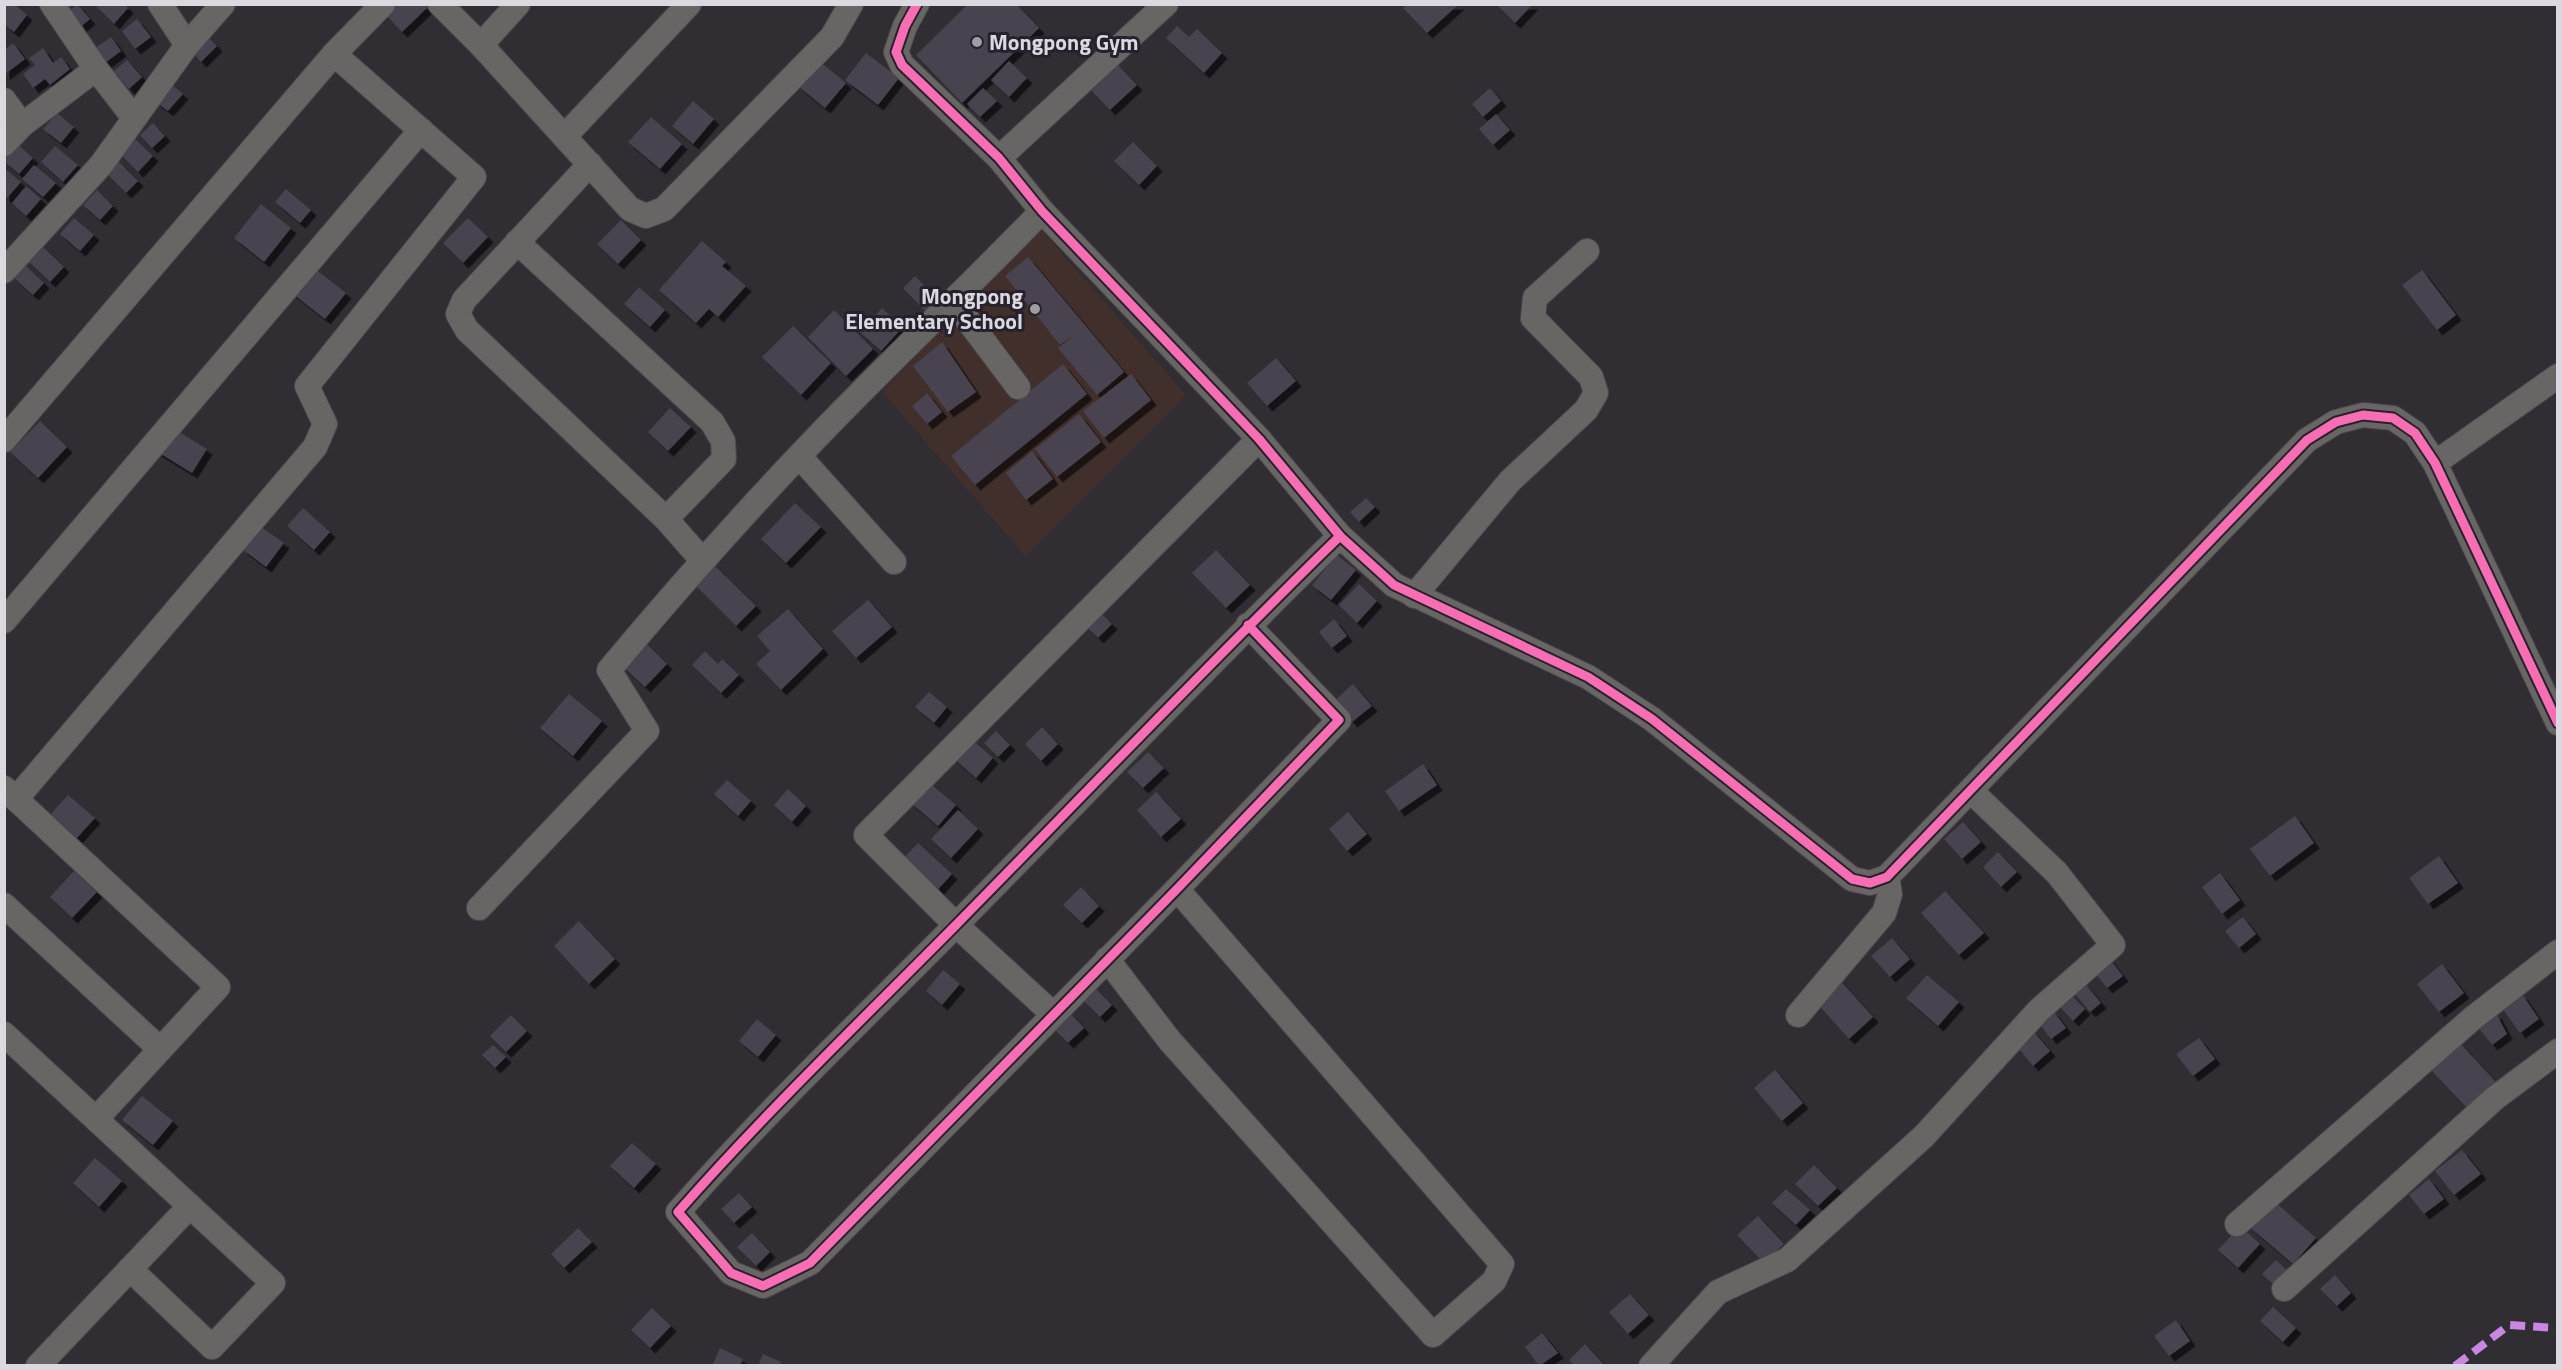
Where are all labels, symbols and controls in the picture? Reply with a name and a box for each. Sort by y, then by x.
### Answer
place label: Mongpong Gym [989,25,1139,59]
marker: Mongpong Gym [970,35,984,49]
place label: Mongpong Elementary School [845,279,1023,338]
marker: Mongpong Elementary School [1028,302,1042,316]

